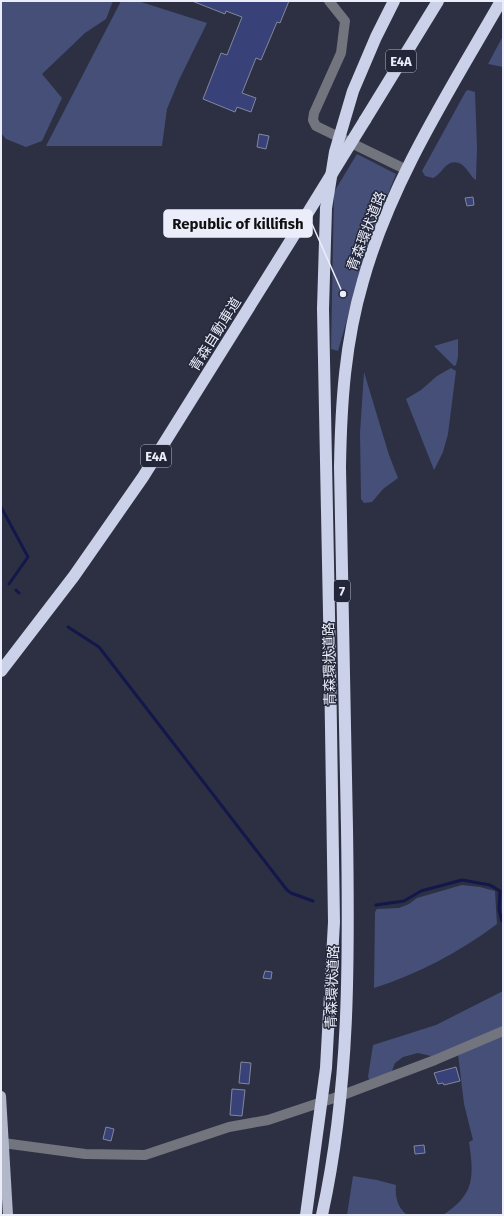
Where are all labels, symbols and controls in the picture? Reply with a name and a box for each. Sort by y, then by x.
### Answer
road number: E4A [386,50,416,72]
street label: 青森環状道路 [343,189,389,273]
callout: Republic of killifish [164,210,312,237]
text: Republic of killifish [172,215,304,233]
street label: 青森自動車道 [186,294,245,374]
road number: E4A [141,445,171,467]
road number: 7 [334,580,350,602]
street label: 青森環状道路 [320,622,339,706]
street label: 青森環状道路 [323,945,342,1029]

